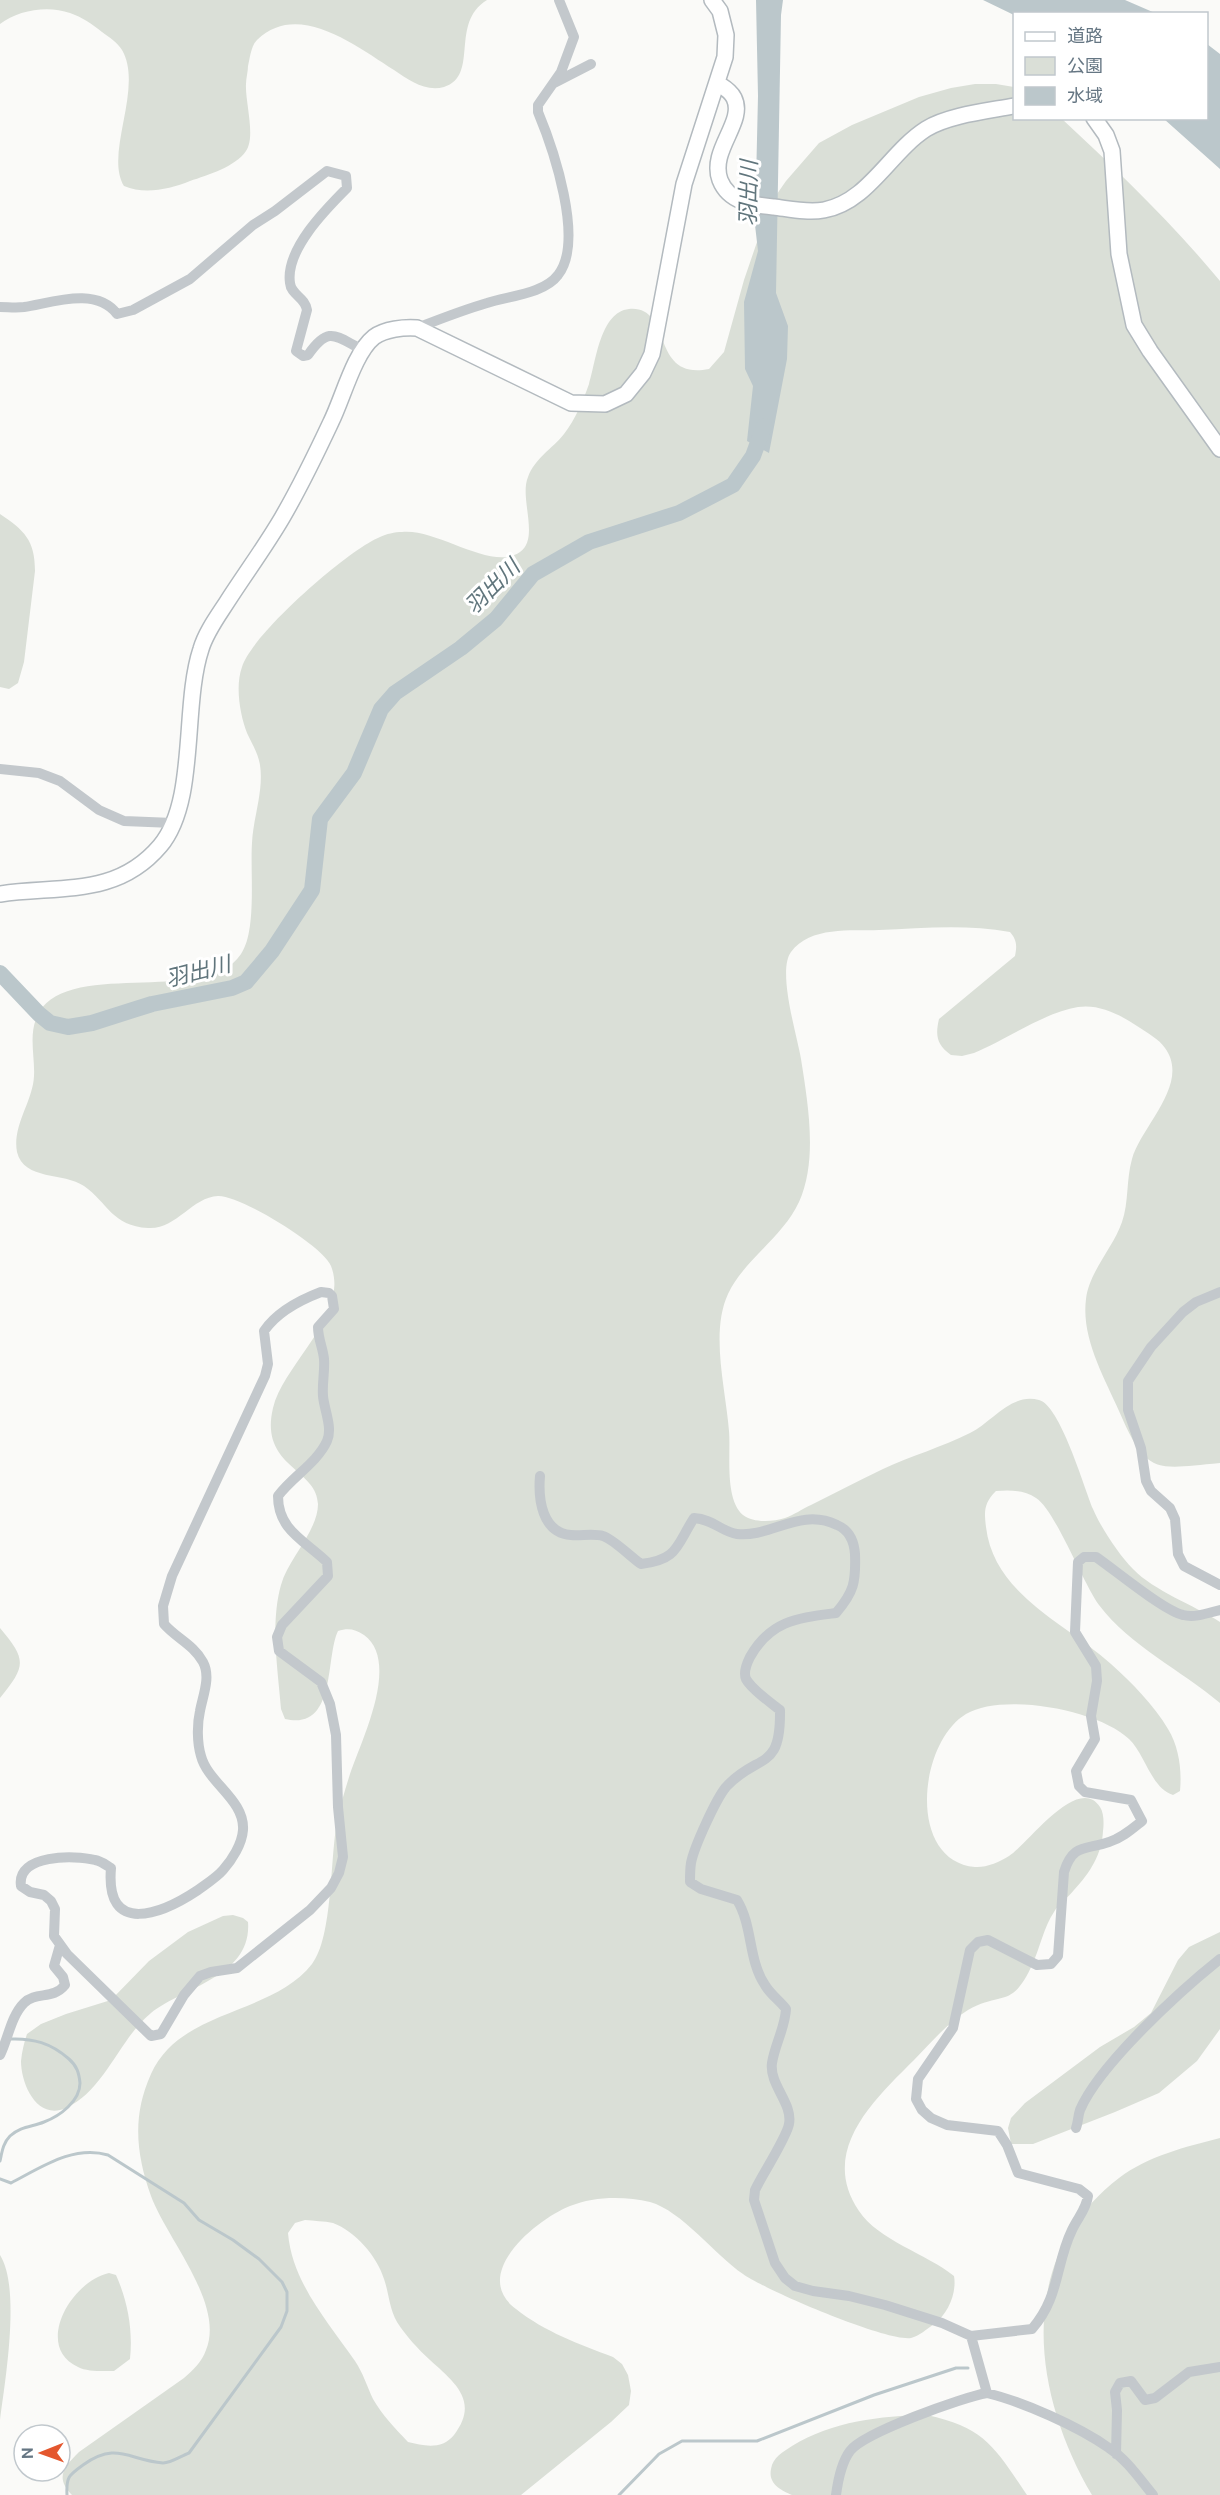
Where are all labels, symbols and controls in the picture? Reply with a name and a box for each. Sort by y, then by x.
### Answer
legend [1013,12,1208,120]
text: 道路 [1067,25,1103,45]
text: 公園 [1067,55,1103,75]
text: 水域 [1067,85,1103,105]
water label: 羽出川 [734,158,761,226]
water label: 羽出川 [459,552,525,618]
water label: 羽出川 [163,950,235,991]
north arrow [12,2423,72,2483]
text: N [18,2447,36,2459]

